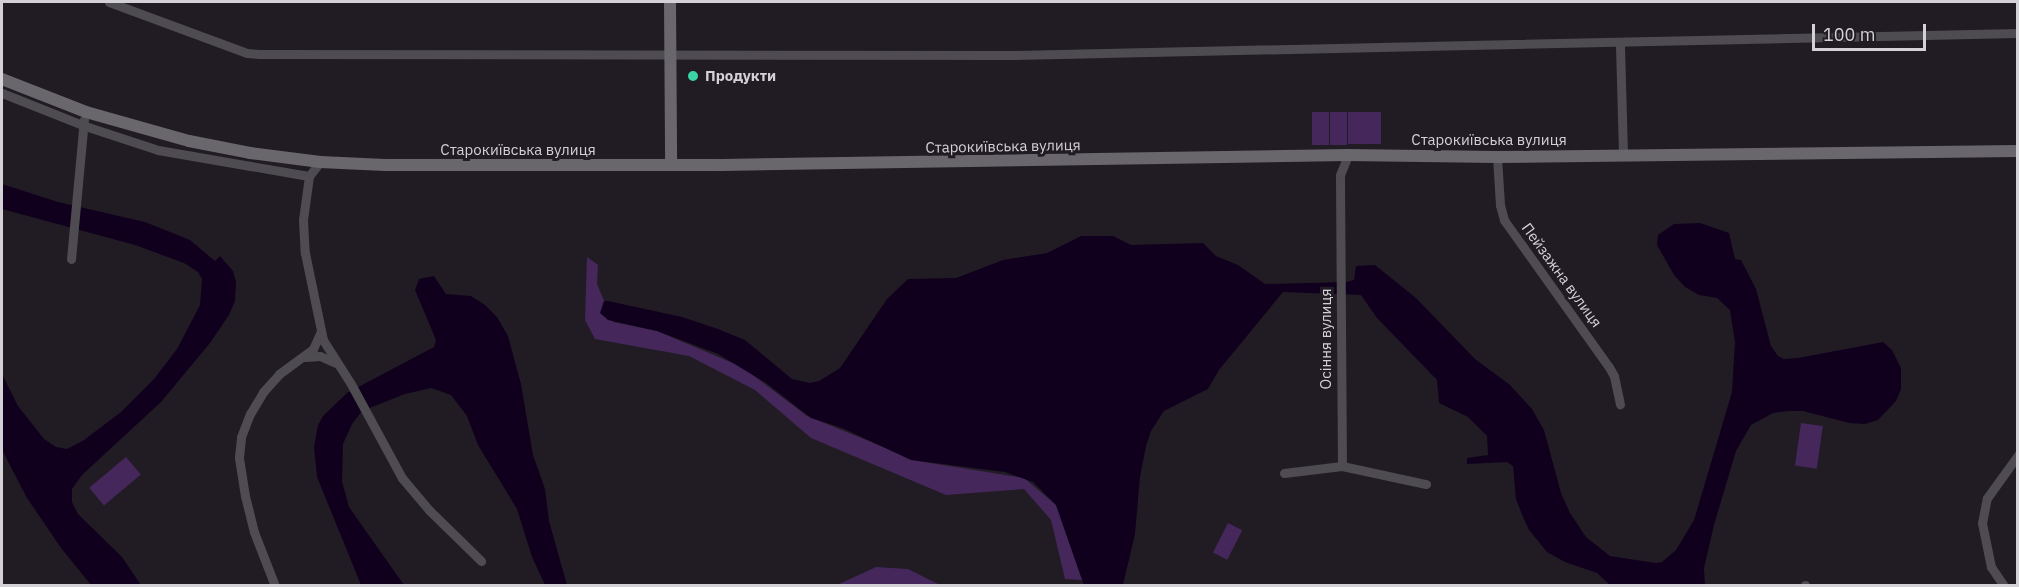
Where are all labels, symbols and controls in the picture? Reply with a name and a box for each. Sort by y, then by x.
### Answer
scale bar [1815,12,1929,50]
text: 100 m [1823,23,1875,46]
place label: Продукти [705,67,776,85]
marker: Продукти [686,69,700,83]
street label: Старокиївська вулиця [1411,131,1567,149]
street label: Старокиївська вулиця [925,136,1081,156]
street label: Старокиївська вулиця [440,141,596,159]
street label: Пейзажна вулиця [1518,219,1606,331]
street label: Осіння вулиця [1317,289,1335,389]

